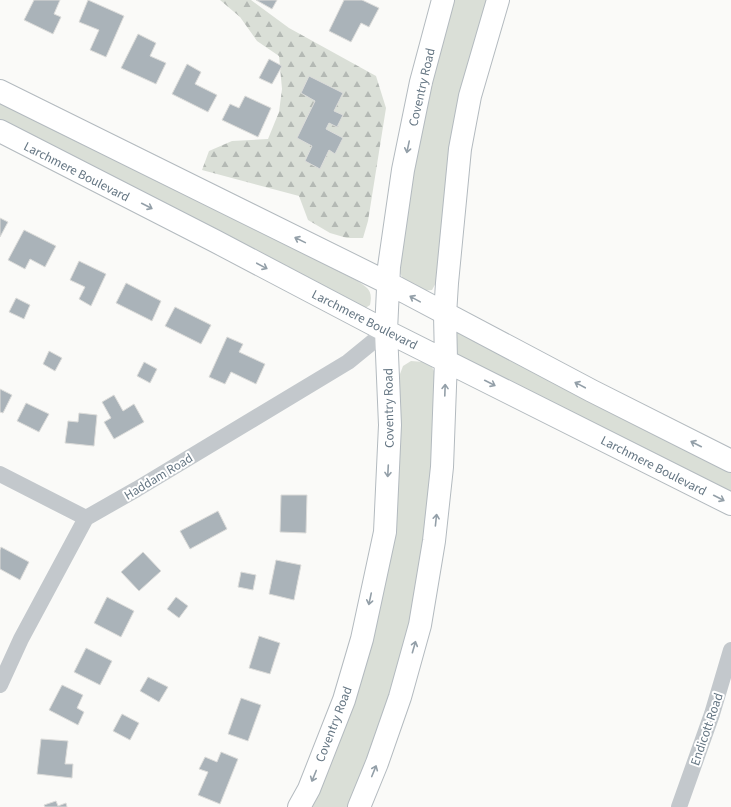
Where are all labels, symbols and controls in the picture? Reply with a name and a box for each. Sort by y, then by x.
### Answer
street label: Coventry Road [404,46,440,128]
street label: Larchmere Boulevard [21,137,133,206]
one-way arrow [404,140,412,153]
one-way arrow [141,203,153,211]
one-way arrow [294,236,306,243]
one-way arrow [256,263,268,270]
street label: Larchmere Boulevard [309,285,421,354]
one-way arrow [410,294,422,302]
street label: Coventry Road [379,368,399,448]
one-way arrow [484,379,496,387]
one-way arrow [574,381,586,388]
one-way arrow [442,384,449,397]
street label: Larchmere Boulevard [598,431,710,500]
one-way arrow [690,440,702,447]
street label: Haddam Road [121,449,196,504]
one-way arrow [384,464,392,477]
one-way arrow [713,495,725,502]
one-way arrow [433,514,440,527]
one-way arrow [366,592,374,605]
one-way arrow [411,641,418,654]
street label: Coventry Road [311,684,357,765]
street label: Endicott Road [686,691,728,768]
one-way arrow [371,766,378,778]
one-way arrow [309,770,317,782]

